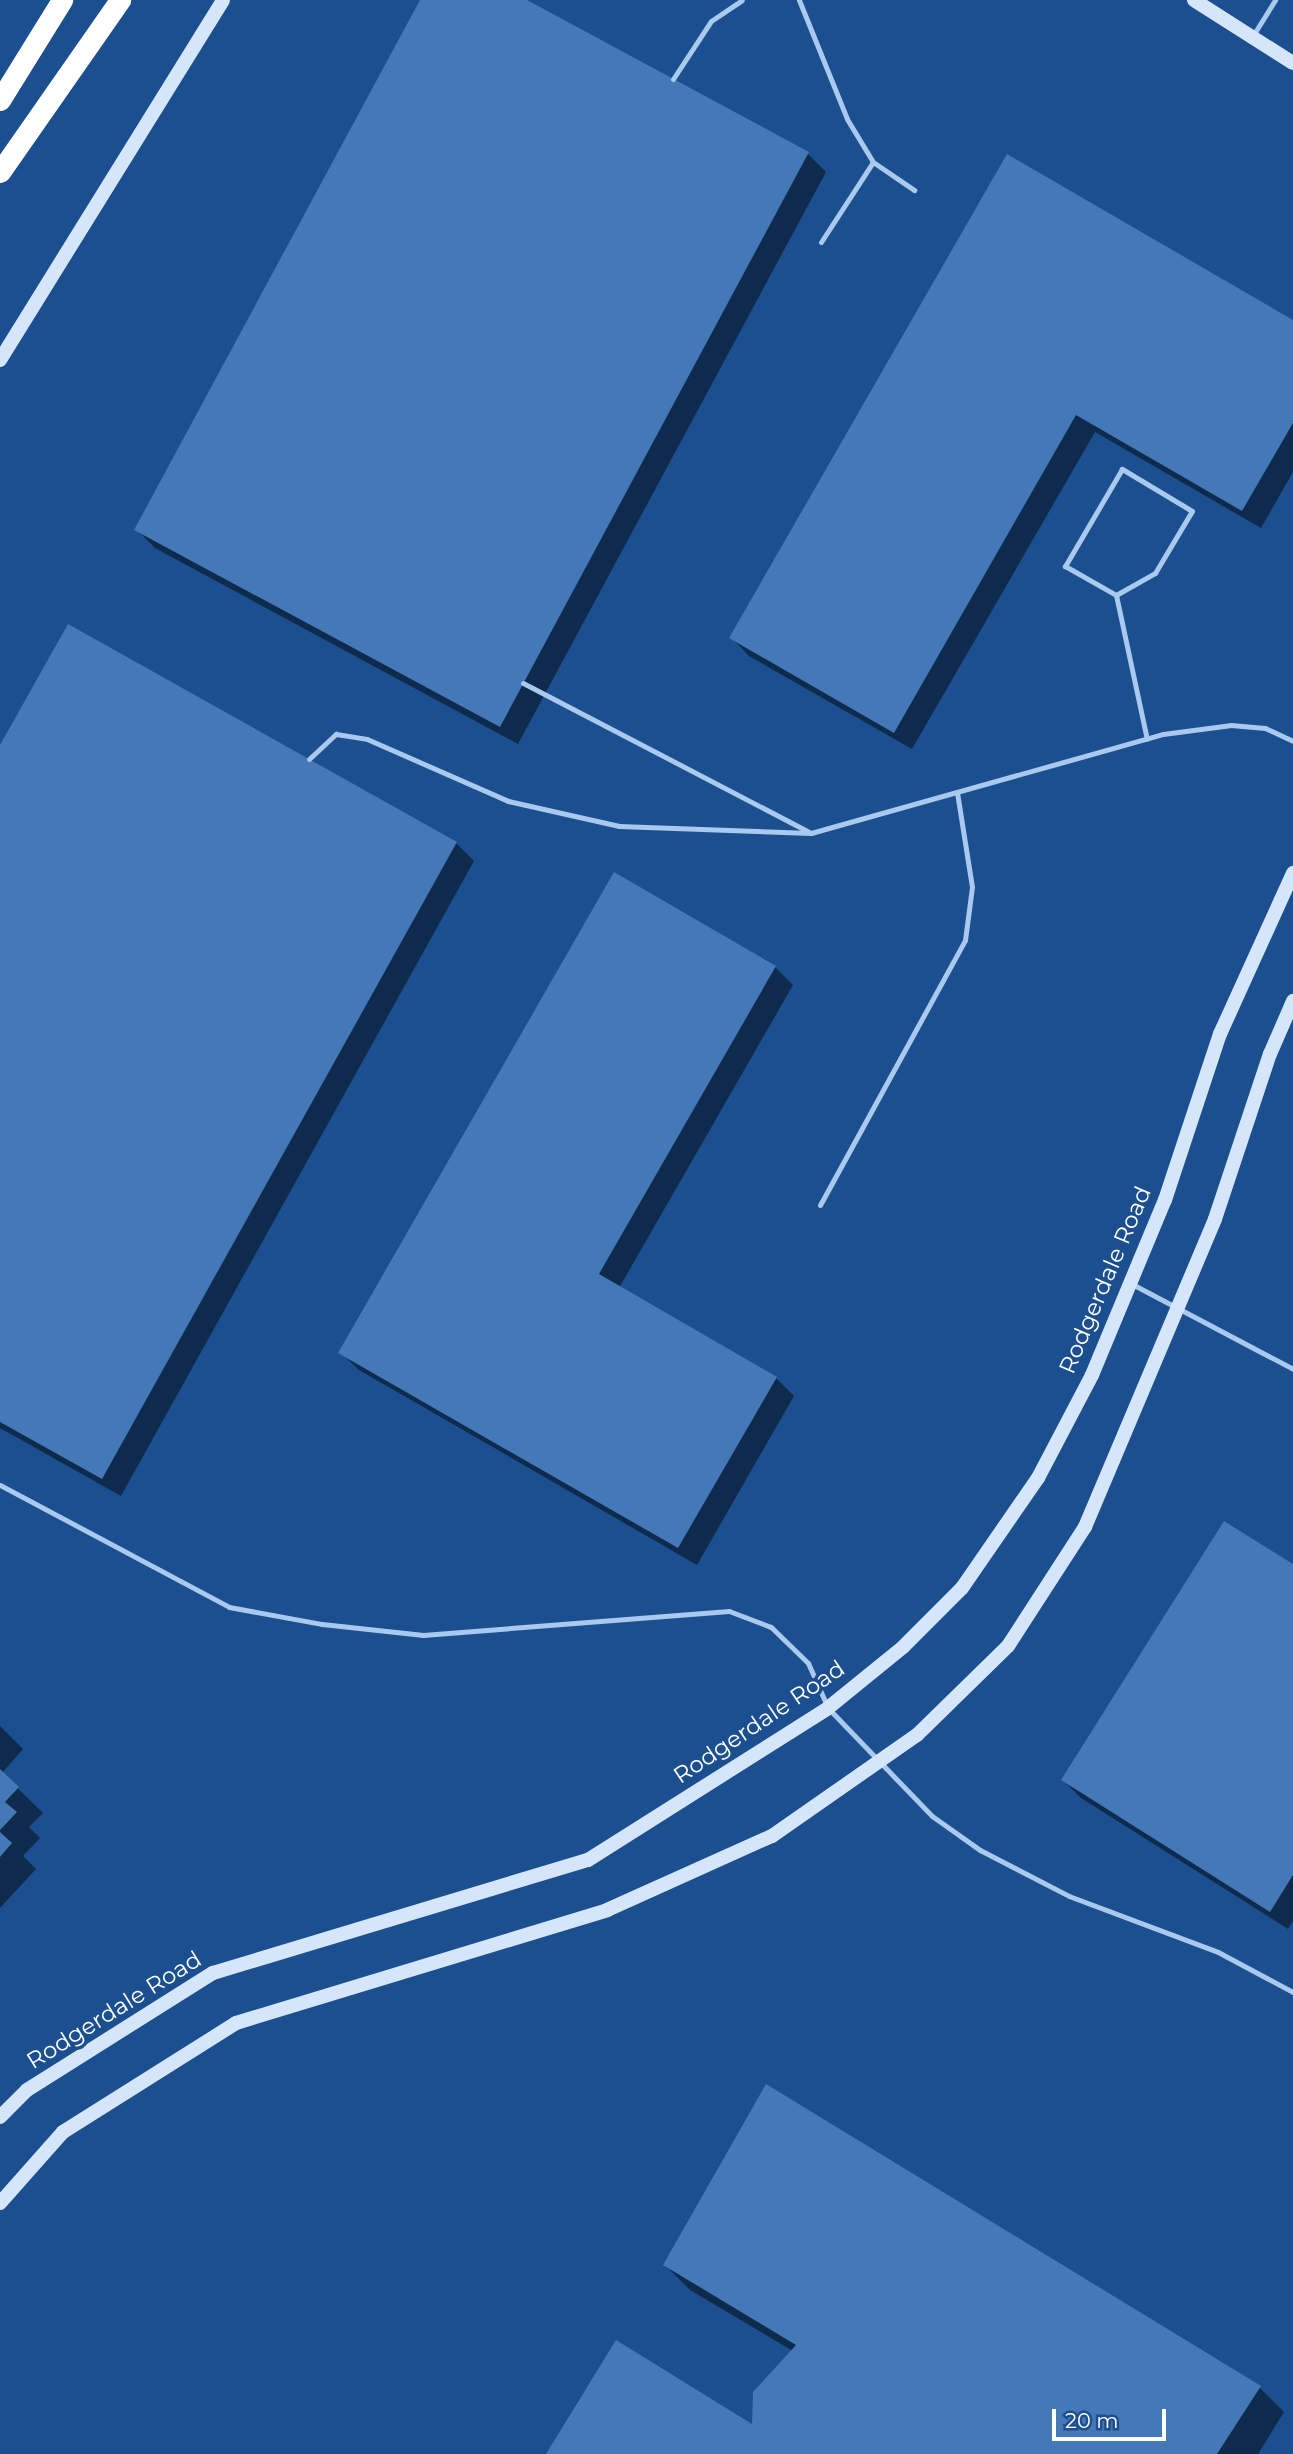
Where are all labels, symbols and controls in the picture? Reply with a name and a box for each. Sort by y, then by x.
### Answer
street label: Rodgerdale Road [1053,1182,1157,1378]
street label: Rodgerdale Road [668,1654,850,1790]
street label: Rodgerdale Road [22,1945,206,2075]
scale bar [1055,2394,1169,2438]
text: 20 m [1065,2408,1119,2433]

